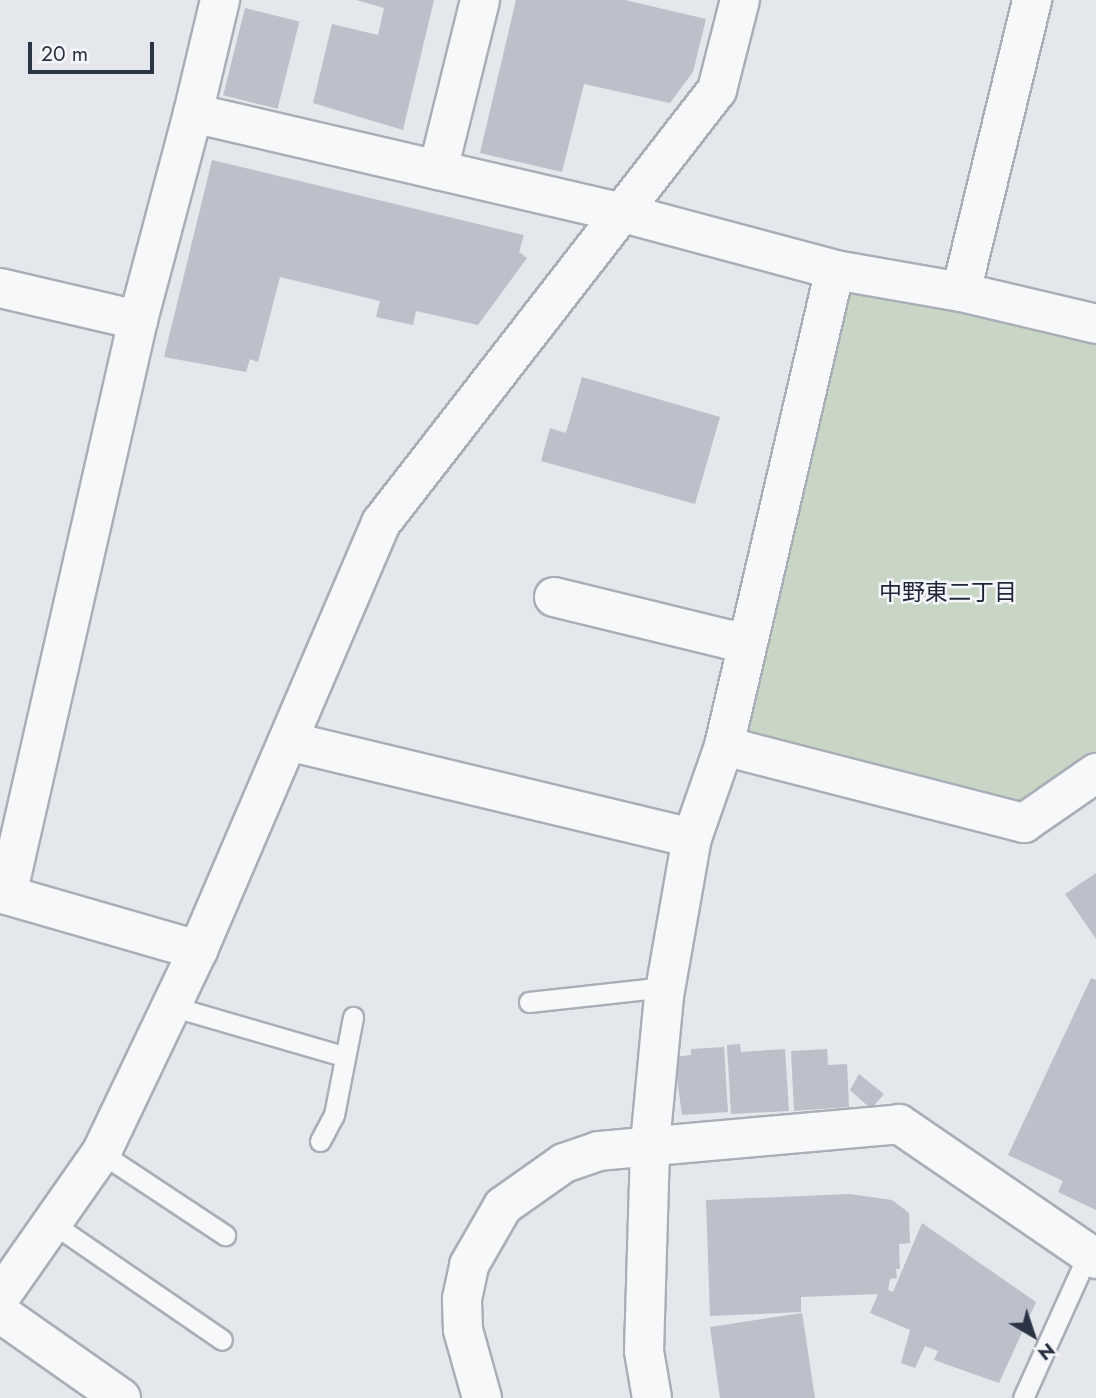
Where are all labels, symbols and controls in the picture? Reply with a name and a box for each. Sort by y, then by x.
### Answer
scale bar [32,28,158,72]
text: 20 m [41,39,88,69]
district label: 中野東二丁目 [879,578,1017,606]
north arrow [998,1300,1068,1370]
text: N [1032,1336,1061,1367]

